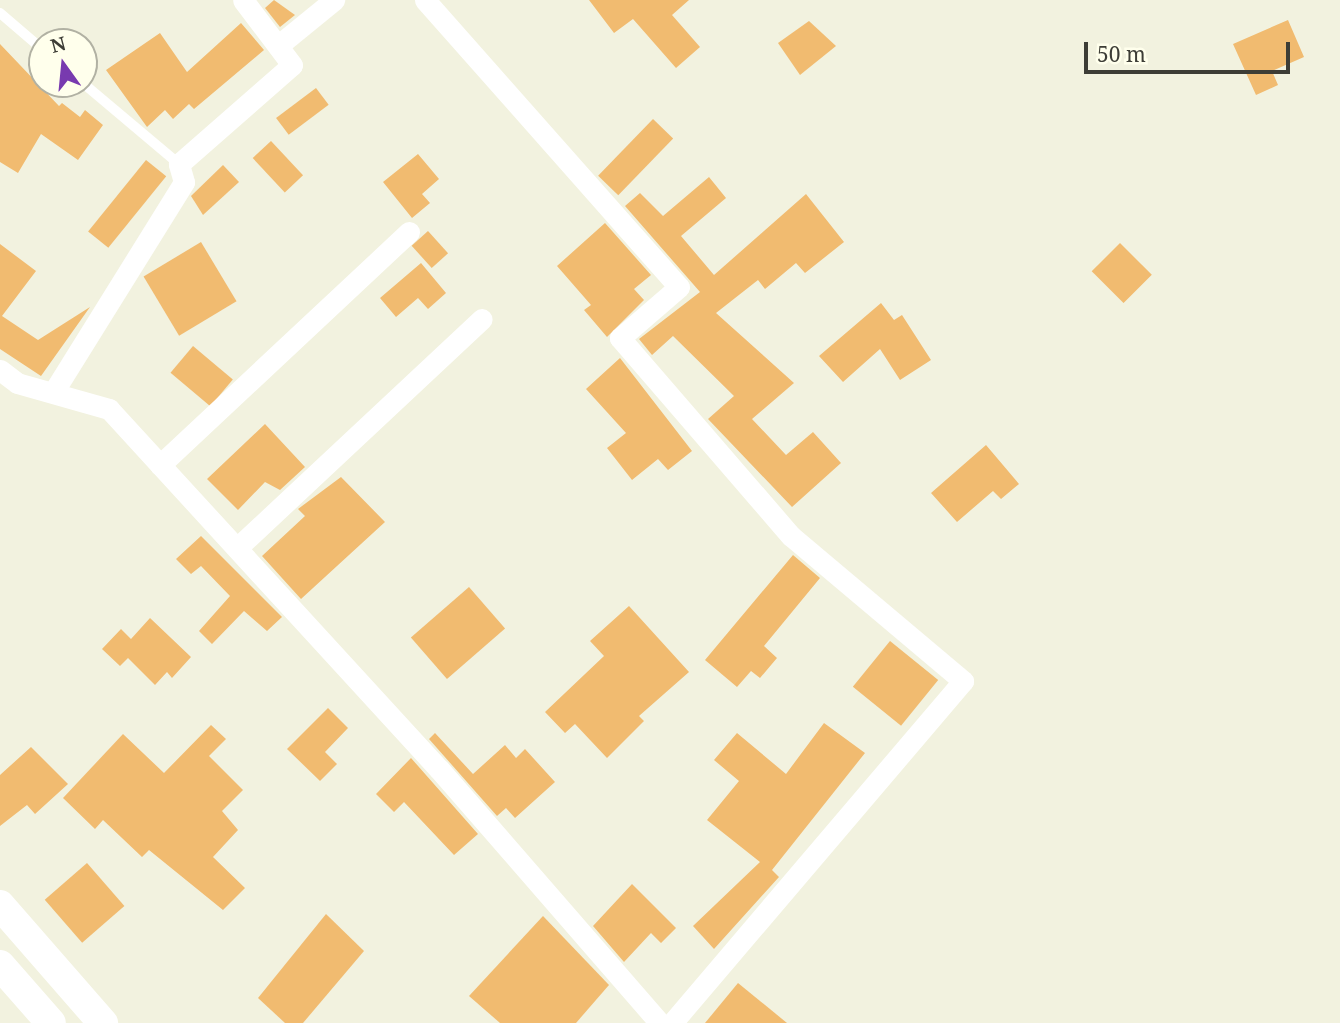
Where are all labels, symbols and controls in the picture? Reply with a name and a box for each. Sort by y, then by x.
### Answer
north arrow [28,28,98,98]
scale bar [1088,28,1294,72]
text: N [47,30,69,59]
text: 50 m [1097,40,1146,68]

